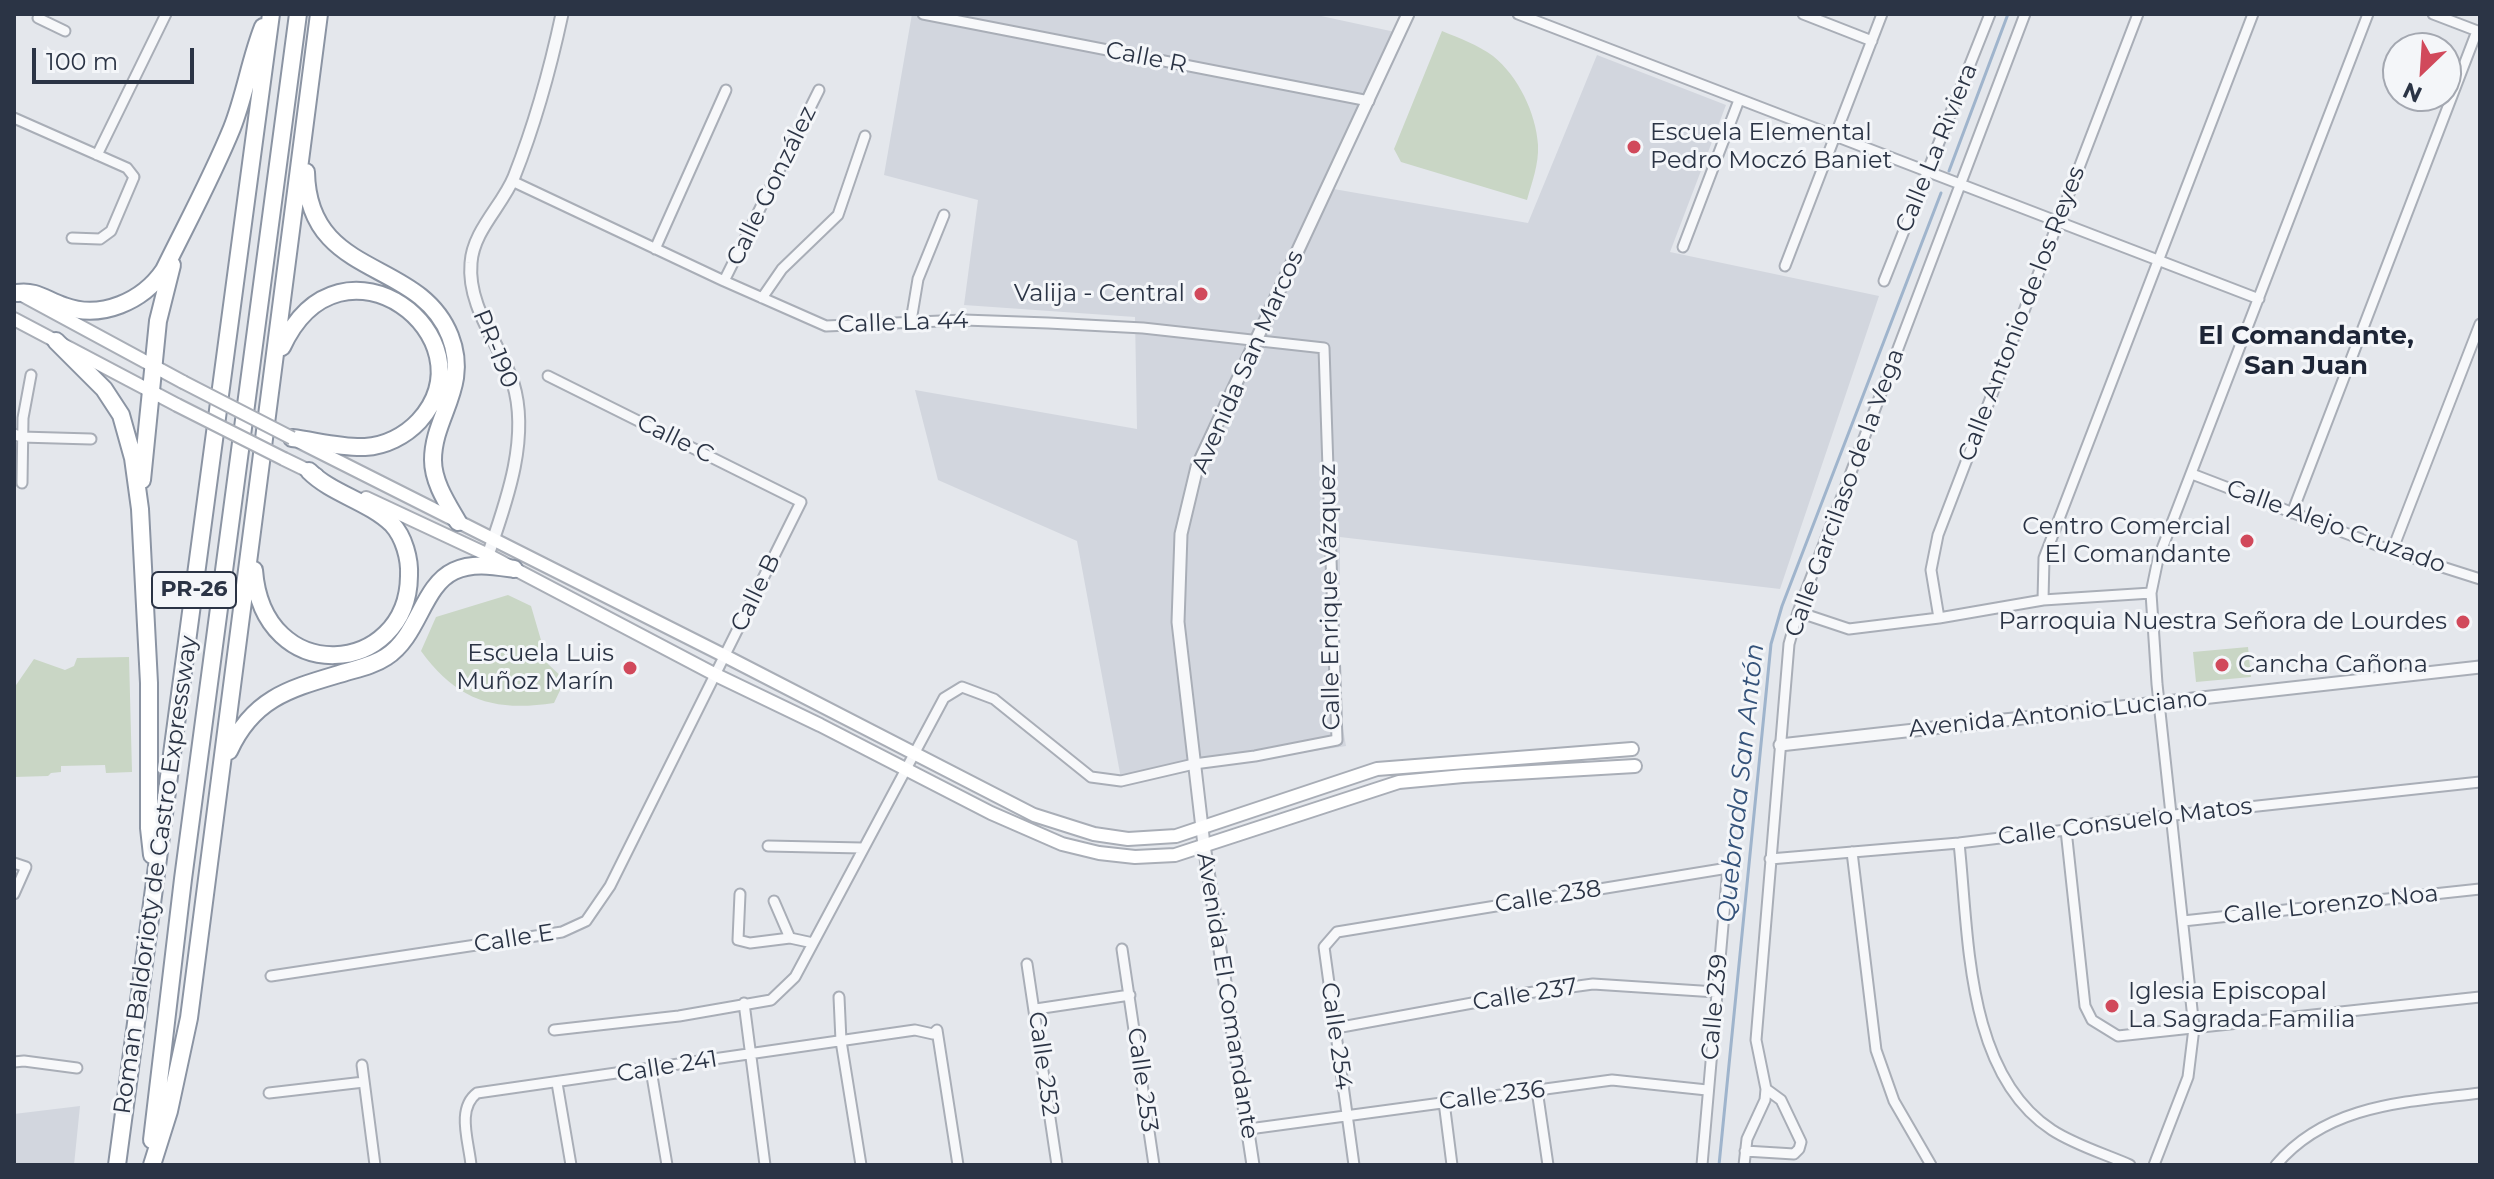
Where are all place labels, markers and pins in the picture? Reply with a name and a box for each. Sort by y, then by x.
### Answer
place label: Escuela Elemental Pedro Moczó Baniet [1650,119,1892,175]
marker: Escuela Elemental Pedro Moczó Baniet [1625,138,1643,156]
place label: Valija - Central [1014,280,1185,308]
marker: Valija - Central [1192,285,1210,303]
place label: Centro Comercial El Comandante [2022,513,2231,569]
marker: Centro Comercial El Comandante [2238,532,2256,550]
place label: Parroquia Nuestra Señora de Lourdes [1999,608,2447,636]
marker: Parroquia Nuestra Señora de Lourdes [2454,613,2472,631]
place label: Escuela Luis Muñoz Marín [456,640,614,696]
place label: Cancha Cañona [2238,651,2428,679]
marker: Cancha Cañona [2213,656,2231,674]
marker: Escuela Luis Muñoz Marín [621,659,639,677]
place label: Iglesia Episcopal La Sagrada Familia [2128,978,2355,1034]
marker: Iglesia Episcopal La Sagrada Familia [2103,997,2121,1015]

